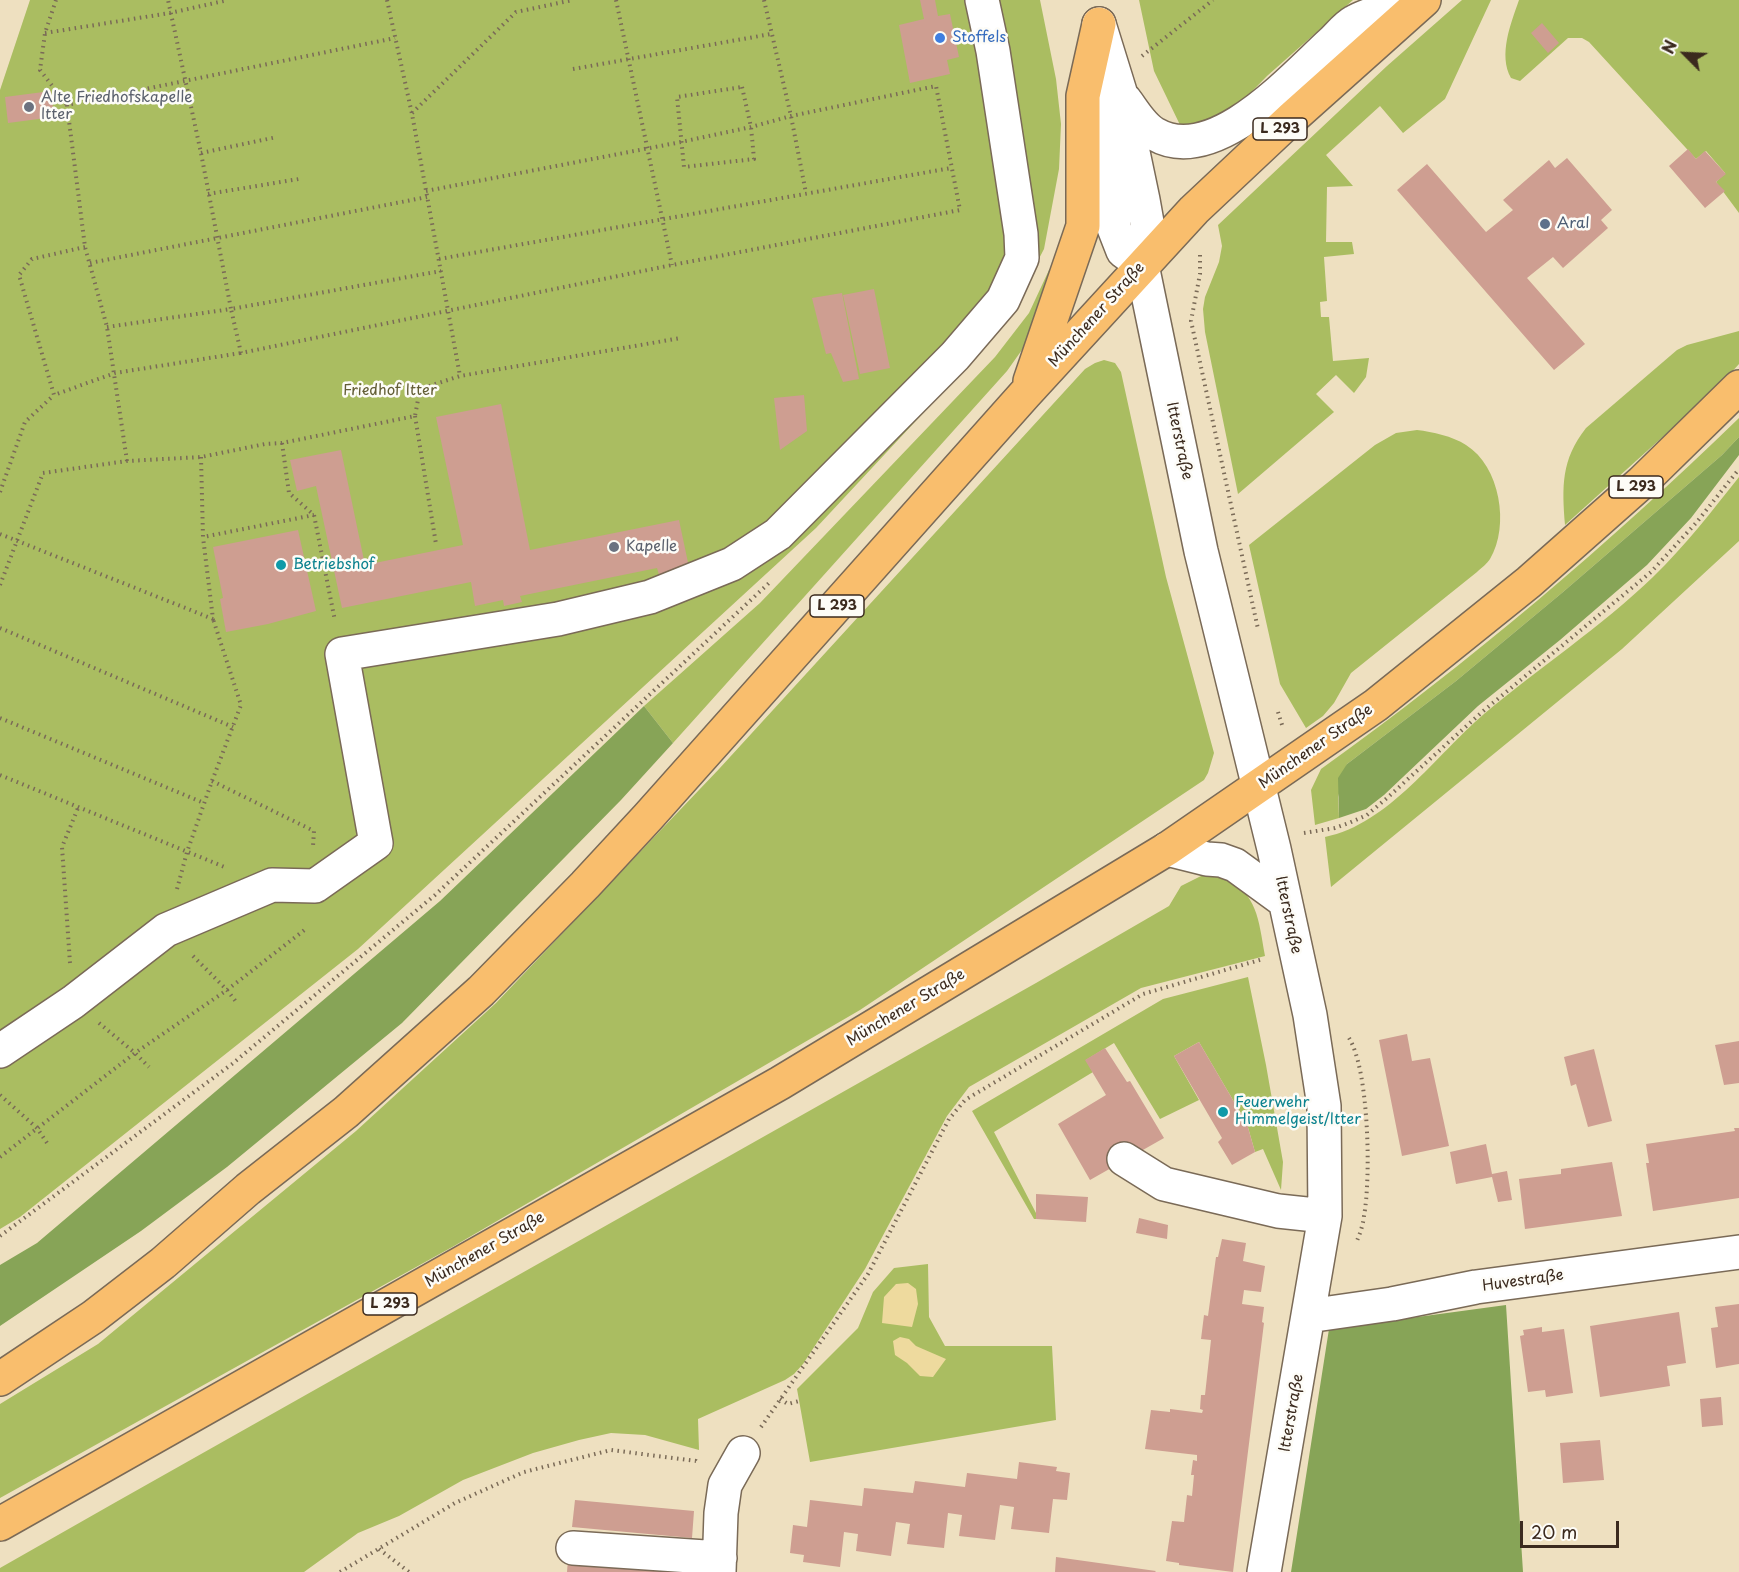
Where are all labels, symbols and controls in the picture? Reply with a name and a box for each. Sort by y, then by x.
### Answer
north arrow [1655,24,1715,84]
place label: Stoffels [952,29,1006,47]
marker: Stoffels [933,31,947,45]
text: N [1655,36,1682,57]
place label: Alte Friedhofskapelle Itter [41,89,192,124]
marker: Alte Friedhofskapelle Itter [22,100,36,114]
road number: L 293 [1253,118,1307,140]
place label: Aral [1557,215,1590,233]
marker: Aral [1538,217,1552,231]
street label: Münchener Straße [1045,259,1149,371]
park label: Friedhof Itter [343,382,437,400]
street label: Itterstraße [1162,401,1196,481]
road number: L 293 [1609,476,1663,498]
place label: Kapelle [626,538,677,556]
marker: Kapelle [607,540,621,554]
place label: Betriebshof [293,556,374,574]
marker: Betriebshof [274,558,288,572]
road number: L 293 [810,595,864,617]
street label: Münchener Straße [1256,701,1376,793]
street label: Itterstraße [1271,875,1305,955]
street label: Münchener Straße [844,966,968,1050]
place label: Feuerwehr Himmelgeist/Itter [1235,1094,1361,1129]
marker: Feuerwehr Himmelgeist/Itter [1216,1105,1230,1119]
street label: Münchener Straße [422,1209,548,1291]
street label: Huvestraße [1481,1266,1565,1296]
road number: L 293 [363,1293,417,1315]
street label: Itterstraße [1276,1373,1308,1453]
scale bar [1523,1509,1622,1547]
text: 20 m [1531,1518,1577,1545]

